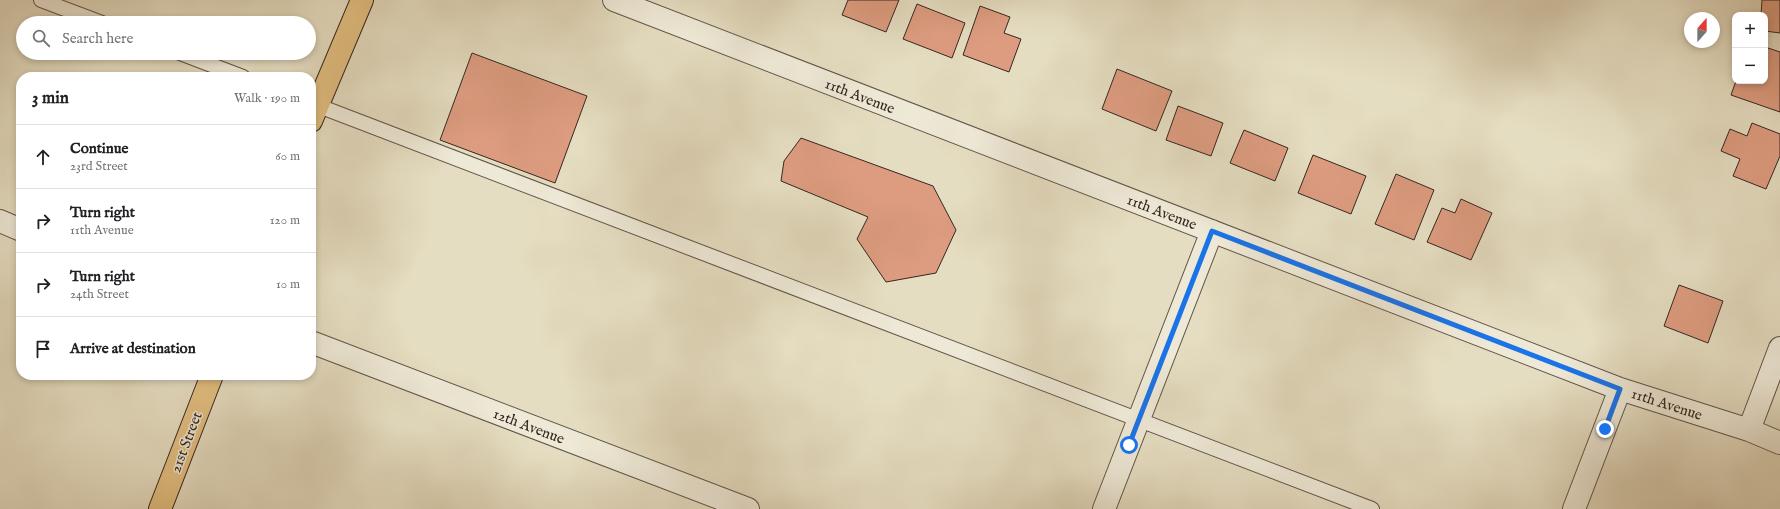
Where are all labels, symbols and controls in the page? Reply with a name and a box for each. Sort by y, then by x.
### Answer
north arrow [1684,12,1720,48]
map controls [1732,12,1768,84]
button: + [1732,12,1768,48]
search box [16,16,316,60]
icon: search [30,27,52,49]
text: Search here [62,29,133,48]
button: − [1732,48,1768,84]
street label: 11th Avenue [822,74,898,119]
text: 3 min [32,88,69,109]
text: Walk · 190 m [234,90,300,107]
text: Continue [70,139,128,158]
icon: ahead [32,146,54,168]
text: 60 m [275,148,300,165]
text: 23rd Street [70,158,128,175]
street label: 11th Avenue [1124,190,1200,235]
text: Turn right [70,203,135,222]
icon: right [32,210,54,232]
text: 120 m [270,212,300,229]
text: 11th Avenue [70,222,134,239]
text: Turn right [70,267,135,286]
icon: right [32,274,54,296]
text: 10 m [276,276,300,293]
text: 24th Street [70,286,129,303]
icon: arrive [32,338,54,360]
text: Arrive at destination [70,339,196,358]
street label: 11th Avenue [1629,384,1705,425]
street label: 12th Avenue [490,404,567,449]
street label: 21st Street [166,409,207,475]
route end [1596,420,1614,438]
route start [1120,436,1138,454]

